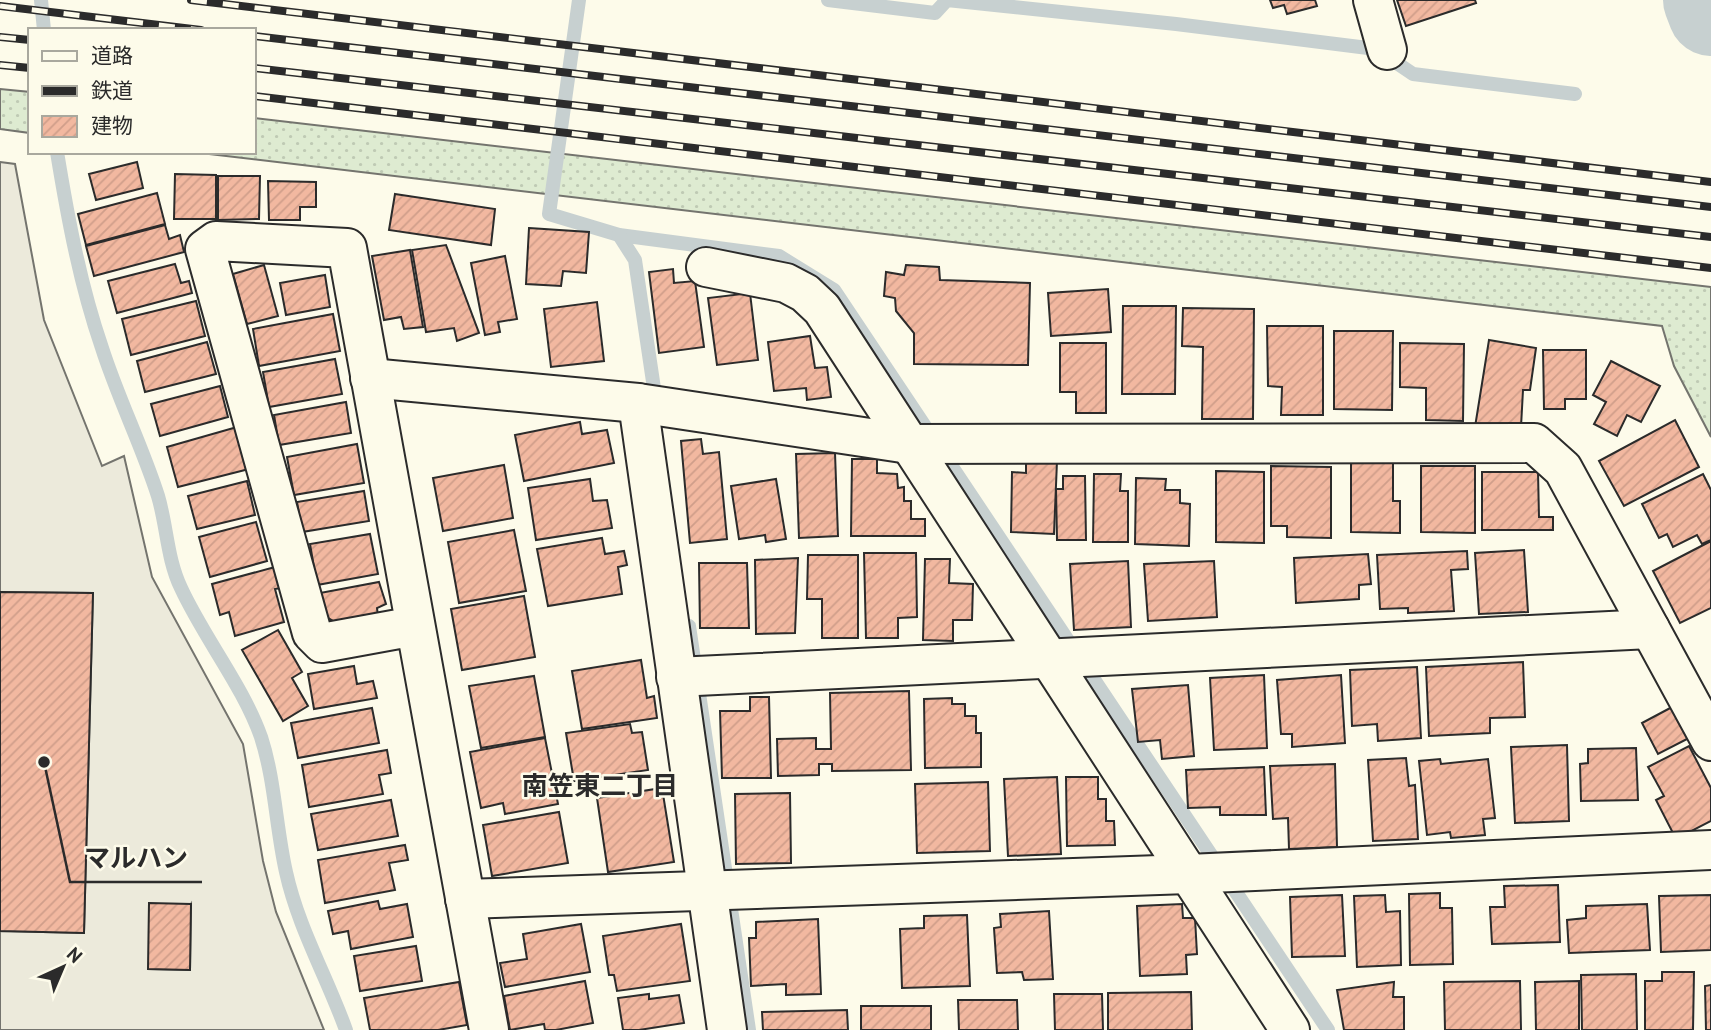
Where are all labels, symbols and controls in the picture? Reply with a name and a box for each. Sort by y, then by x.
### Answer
legend [28,28,256,154]
text: 道路 [91,42,133,69]
text: 鉄道 [91,77,133,104]
text: 建物 [91,112,133,139]
district label: 南笠東二丁目 [522,769,678,802]
callout: マルハン [70,835,202,882]
text: マルハン [84,841,188,874]
north arrow [28,932,98,1002]
text: N [62,942,88,968]

